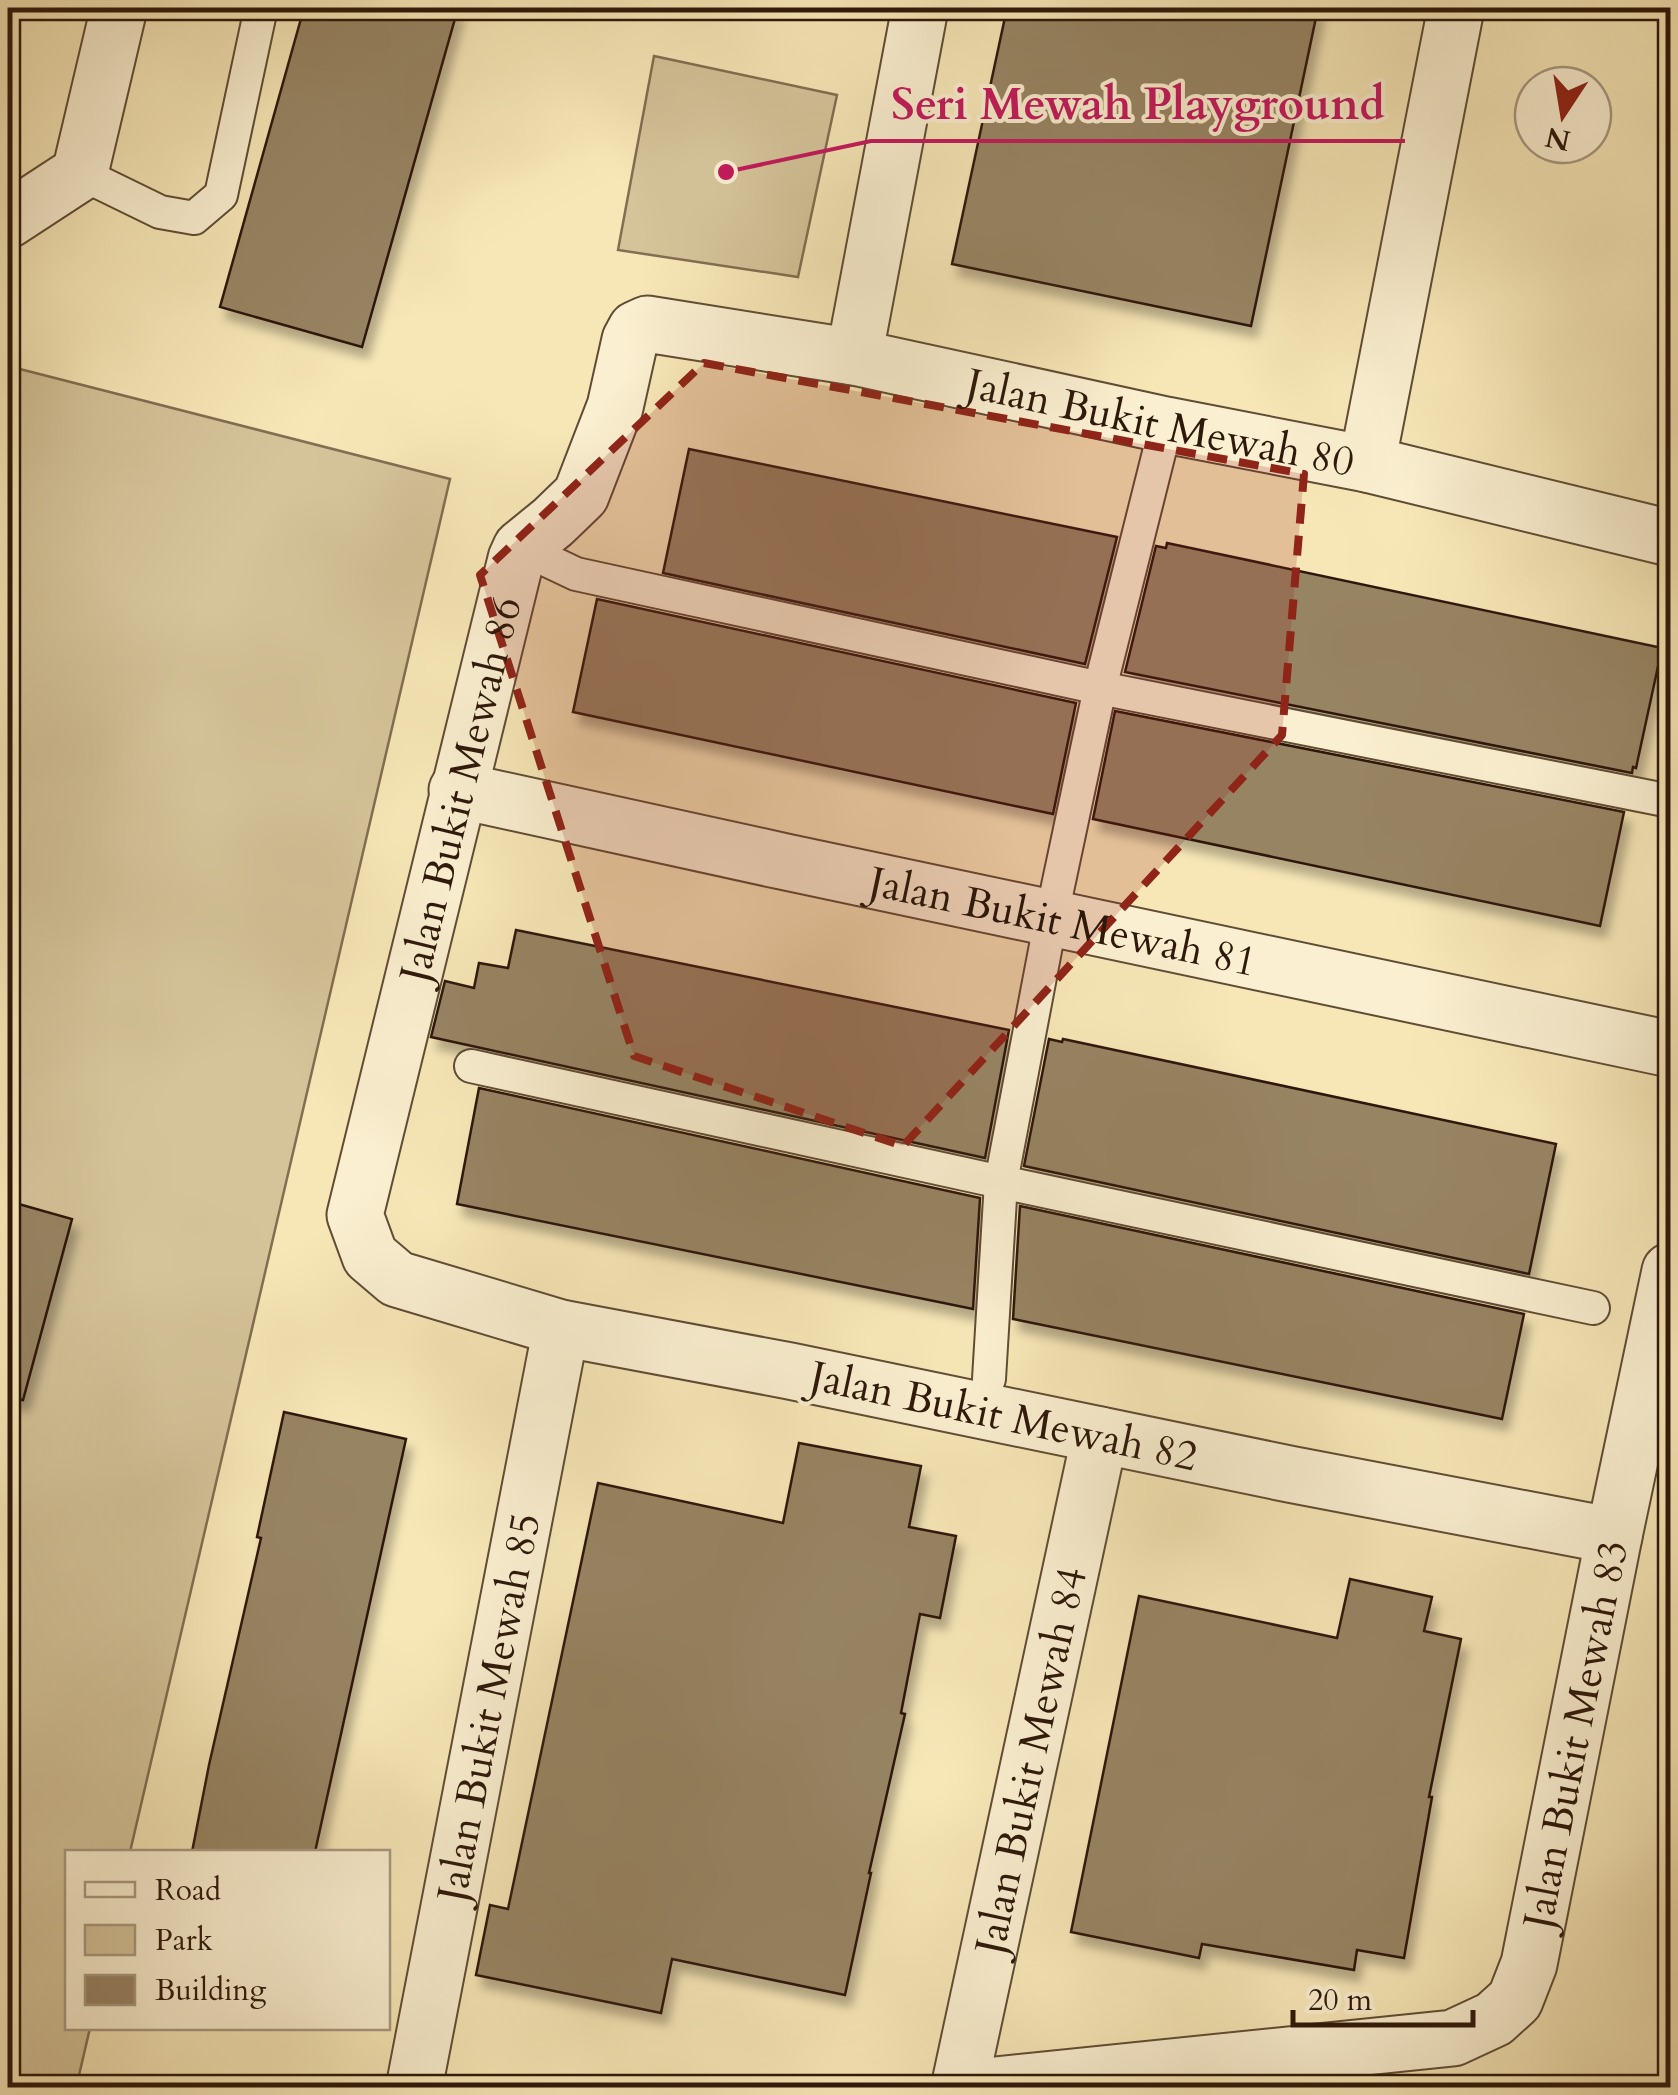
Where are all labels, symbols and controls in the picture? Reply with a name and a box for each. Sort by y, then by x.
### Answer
north arrow [1513,65,1613,165]
callout: Seri Mewah Playground [871,66,1405,141]
text: Seri Mewah Playground [891,74,1385,135]
text: N [1542,117,1574,160]
street label: Jalan Bukit Mewah 80 [955,354,1359,491]
street label: Jalan Bukit Mewah 86 [385,591,536,994]
street label: Jalan Bukit Mewah 81 [858,852,1262,991]
street label: Jalan Bukit Mewah 82 [799,1346,1203,1485]
street label: Jalan Bukit Mewah 85 [423,1508,555,1912]
street label: Jalan Bukit Mewah 83 [1509,1535,1643,1939]
street label: Jalan Bukit Mewah 84 [960,1562,1101,1966]
legend [65,1850,390,2030]
text: Road [155,1870,221,1911]
text: Park [155,1920,213,1961]
scale bar [1293,1965,1473,2027]
text: Building [155,1970,266,2011]
text: 20 m [1308,1980,1373,2021]

